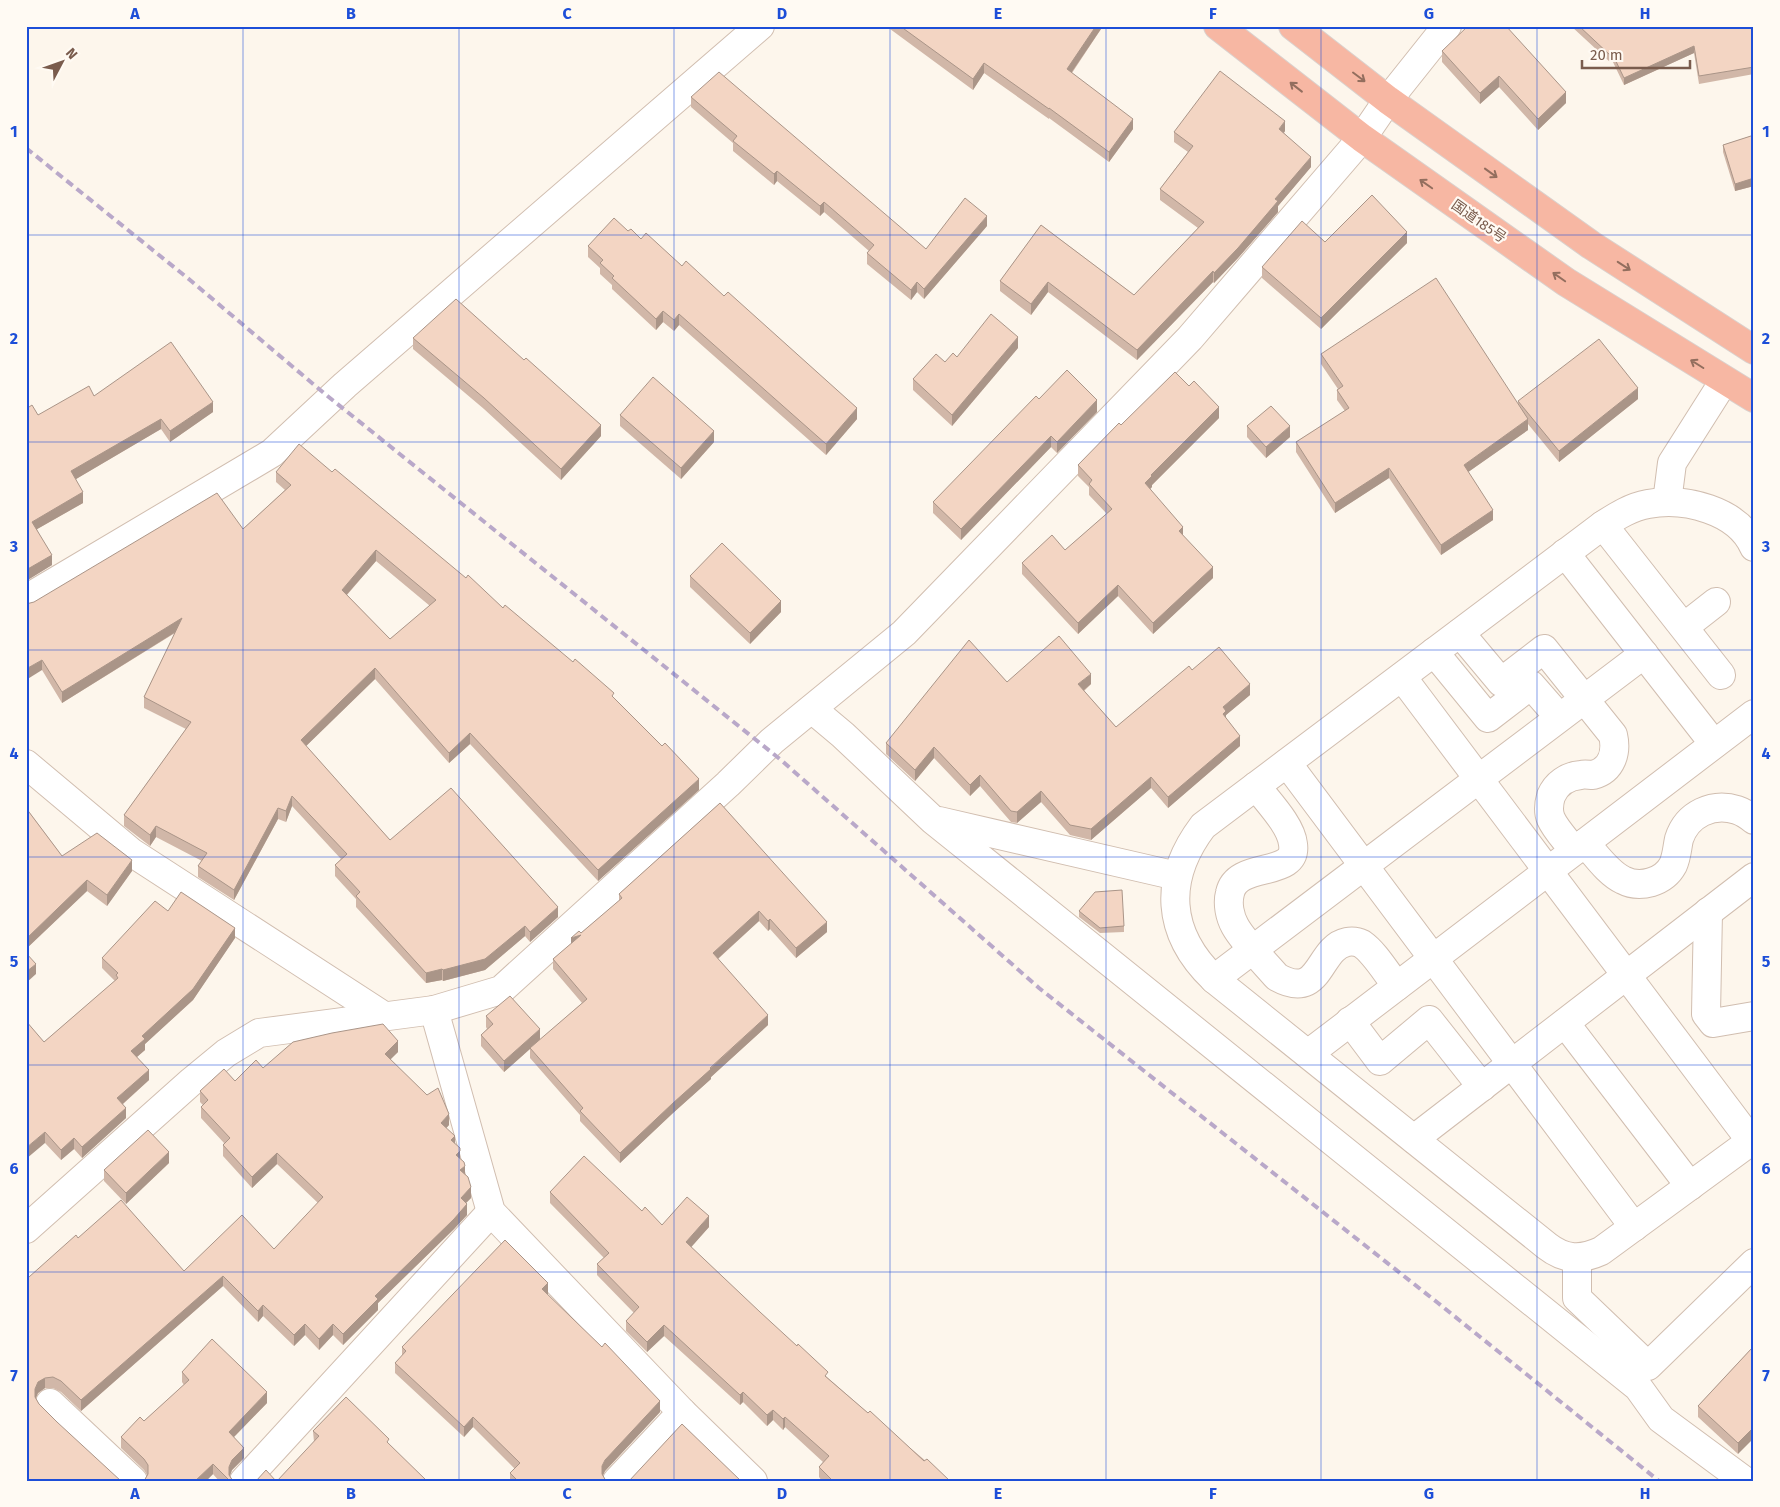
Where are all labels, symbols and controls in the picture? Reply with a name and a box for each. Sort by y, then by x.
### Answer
text: A [129,4,140,23]
text: B [346,4,356,23]
text: C [562,4,572,23]
text: D [777,4,787,23]
text: E [994,4,1002,23]
text: F [1209,4,1217,23]
text: G [1424,4,1434,23]
text: H [1640,4,1650,23]
north arrow [38,38,88,88]
scale bar [1582,38,1690,70]
text: N [62,45,81,63]
text: 20 m [1590,46,1623,64]
one-way arrow [1353,72,1366,83]
one-way arrow [1289,82,1303,92]
text: 1 [10,122,18,141]
text: 1 [1762,122,1770,141]
one-way arrow [1484,168,1498,178]
one-way arrow [1420,179,1434,189]
street label: 国道185号 [1448,196,1509,246]
one-way arrow [1617,261,1631,271]
one-way arrow [1553,272,1567,282]
text: 2 [10,329,18,348]
text: 2 [1762,329,1770,348]
one-way arrow [1690,358,1704,369]
text: 3 [9,537,18,556]
text: 3 [1761,537,1770,556]
text: 4 [9,744,19,763]
text: 4 [1761,744,1771,763]
text: 5 [10,952,19,971]
text: 5 [1762,952,1771,971]
text: 6 [9,1159,19,1178]
text: 6 [1761,1159,1771,1178]
text: 7 [10,1366,18,1385]
text: 7 [1762,1366,1770,1385]
text: A [129,1484,140,1503]
text: B [346,1484,356,1503]
text: C [562,1484,572,1503]
text: D [777,1484,787,1503]
text: E [994,1484,1002,1503]
text: F [1209,1484,1217,1503]
text: G [1424,1484,1434,1503]
text: H [1640,1484,1650,1503]

